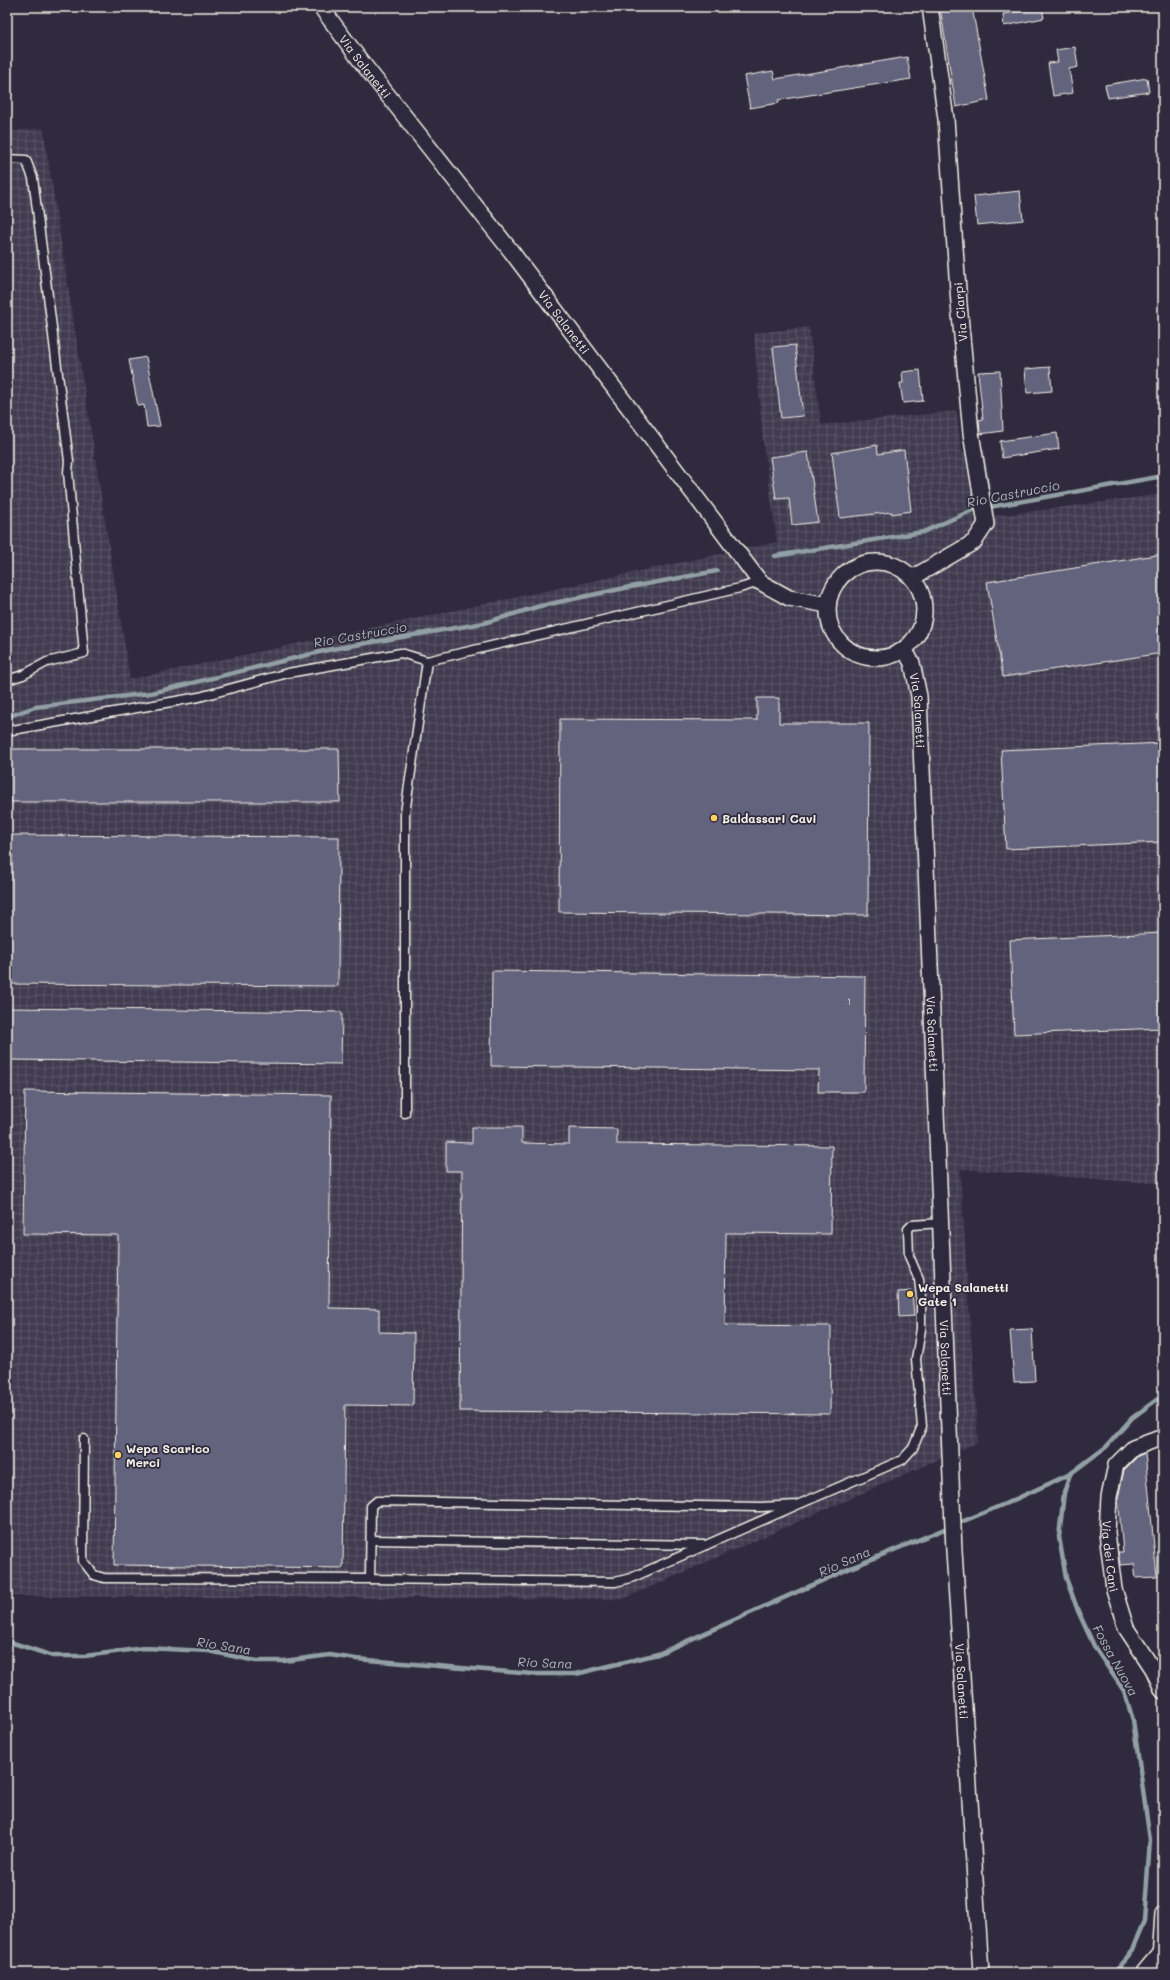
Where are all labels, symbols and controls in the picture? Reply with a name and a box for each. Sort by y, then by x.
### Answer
street label: Via Salanetti [336,31,395,101]
street label: Via Ciarpi [949,282,971,342]
street label: Via Salanetti [535,287,594,357]
water label: Rio Castruccio [965,476,1061,510]
water label: Rio Castruccio [312,617,408,651]
street label: Via Salanetti [906,671,929,748]
place label: Baldassari Cavi [722,810,817,826]
marker: Baldassari Cavi [709,813,719,823]
house number: 1 [847,994,851,1008]
street label: Via Salanetti [923,996,942,1072]
place label: Wepa Salanetti Gate 1 [918,1279,1009,1309]
marker: Wepa Salanetti Gate 1 [905,1289,915,1299]
street label: Via Salanetti [937,1319,956,1396]
place label: Wepa Scarico Merci [126,1440,209,1470]
marker: Wepa Scarico Merci [113,1450,123,1460]
street label: Via dei Cani [1099,1520,1122,1594]
water label: Rio Sana [815,1542,873,1580]
water label: Fossa Nuova [1089,1621,1143,1699]
water label: Rio Sana [196,1632,252,1658]
street label: Via Salanetti [952,1643,973,1720]
water label: Rio Sana [517,1653,573,1671]

